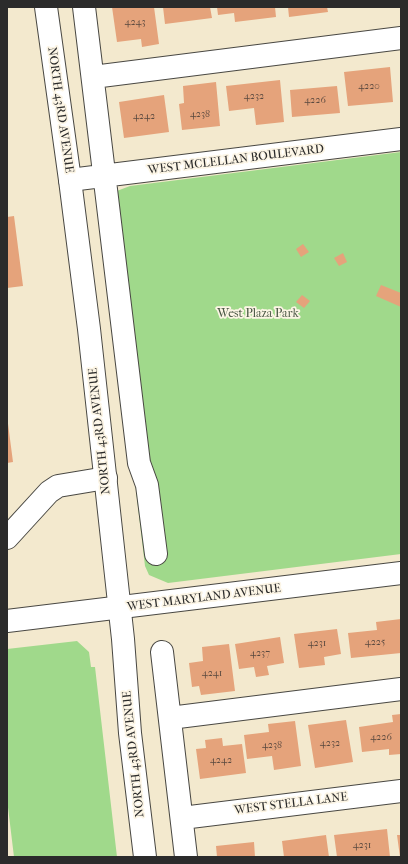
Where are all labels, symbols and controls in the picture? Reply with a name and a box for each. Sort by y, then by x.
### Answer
house number: 4243 [124,17,146,29]
street label: NORTH 43RD AVENUE [44,46,76,174]
house number: 4220 [358,81,380,93]
house number: 4232 [244,91,264,103]
house number: 4226 [304,95,326,107]
house number: 4238 [190,109,210,121]
house number: 4242 [133,111,155,123]
street label: WEST MCLELLAN BOULEVARD [147,142,325,178]
park label: West Plaza Park [217,307,299,321]
street label: NORTH 43RD AVENUE [86,367,114,495]
street label: WEST MARYLAND AVENUE [126,581,282,615]
house number: 4225 [365,637,385,649]
house number: 4231 [308,638,326,650]
house number: 4237 [250,648,270,660]
house number: 4241 [202,668,222,680]
street label: NORTH 43RD AVENUE [120,690,148,818]
house number: 4226 [370,732,392,744]
house number: 4232 [320,738,340,750]
house number: 4238 [262,740,282,752]
house number: 4242 [210,755,232,767]
street label: WEST STELLA LANE [233,790,349,818]
house number: 4231 [353,840,371,852]

